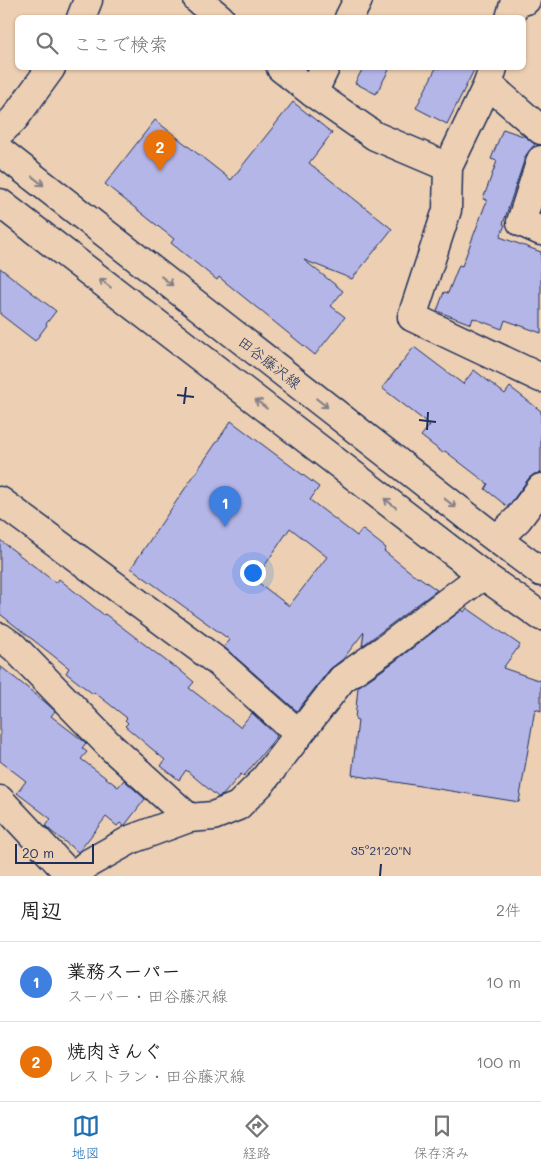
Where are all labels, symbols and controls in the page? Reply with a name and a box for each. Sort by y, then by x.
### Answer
search box [15,15,526,70]
icon: search [33,29,61,57]
text: ここで検索 [73,31,168,56]
pin: 2 [144,130,176,171]
one-way arrow [32,176,45,187]
one-way arrow [160,276,173,287]
one-way arrow [99,278,112,289]
street label: 田谷藤沢線 [234,331,306,393]
one-way arrow [315,397,328,408]
one-way arrow [254,399,268,409]
pin: 1 [209,486,241,527]
one-way arrow [443,497,456,508]
one-way arrow [383,498,397,508]
your location [240,560,266,586]
scale bar [15,841,94,864]
text: 35°21'20"N [351,842,411,858]
text: 20 m [22,843,54,862]
text: 周辺 [20,896,62,923]
text: 2件 [496,899,521,920]
text: 業務スーパー [67,958,180,983]
text: 1 [32,971,40,992]
text: 10 m [486,971,521,992]
text: スーパー · 田谷藤沢線 [67,985,228,1006]
text: 焼肉きんぐ [67,1038,162,1063]
text: 2 [32,1051,40,1072]
text: 100 m [476,1051,521,1072]
text: レストラン · 田谷藤沢線 [67,1065,246,1086]
tab: 地図 [72,1112,100,1162]
tab: 経路 [243,1112,271,1162]
tab: 保存済み [414,1112,470,1162]

